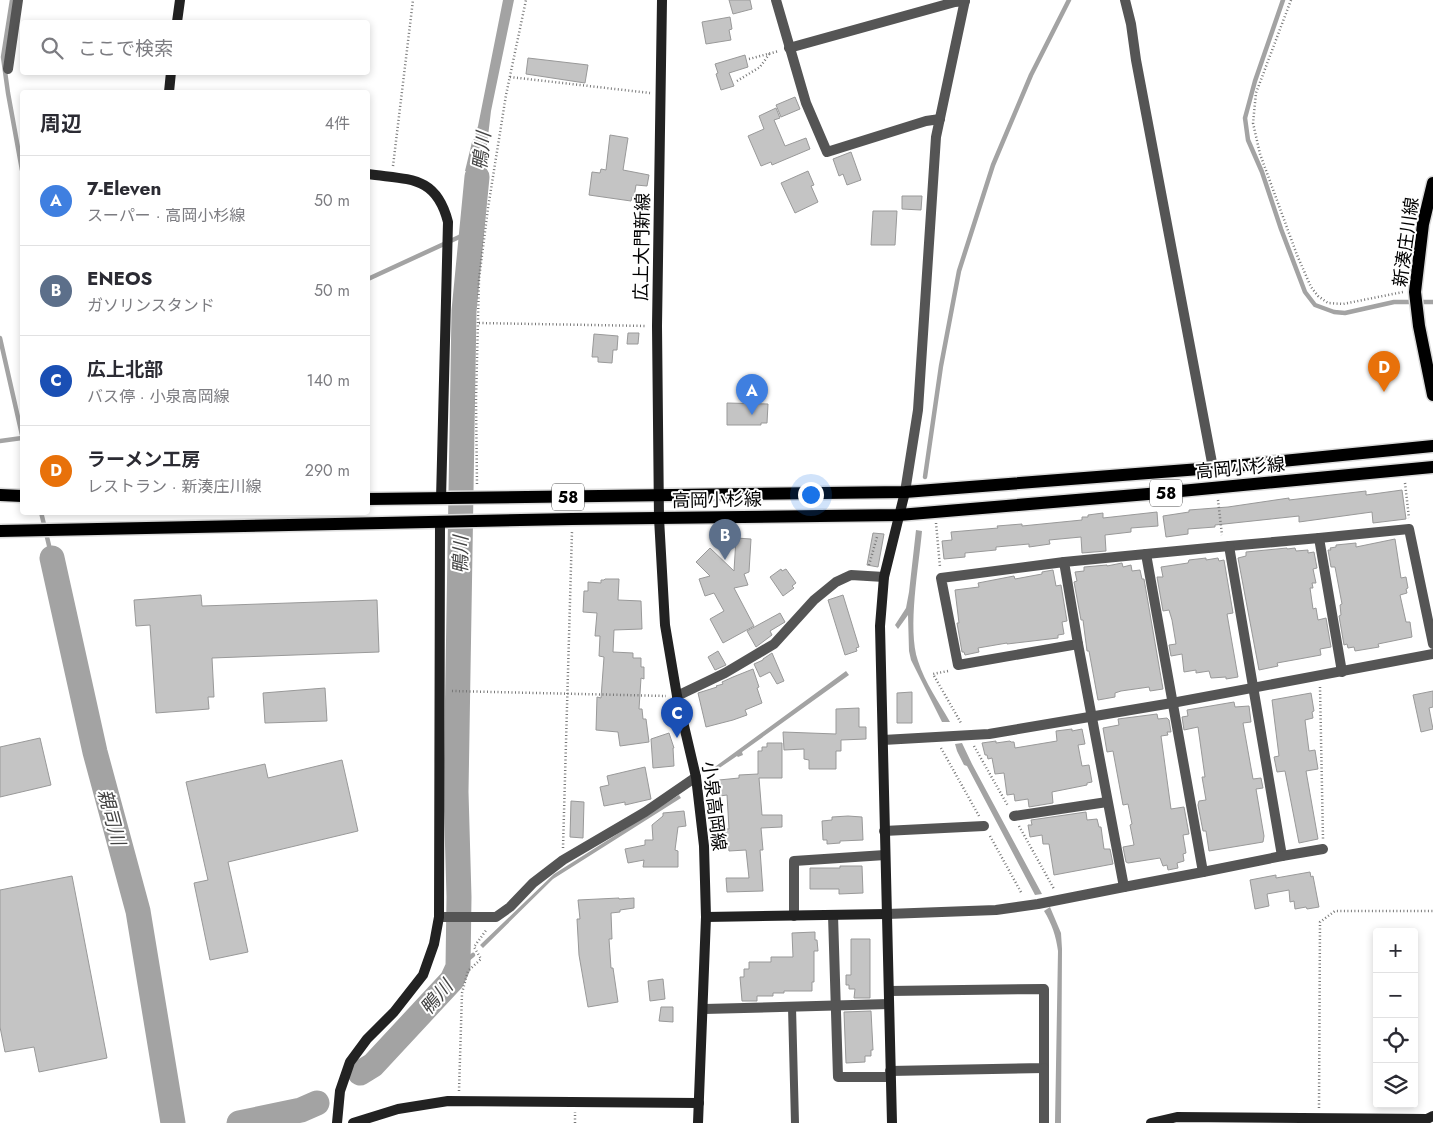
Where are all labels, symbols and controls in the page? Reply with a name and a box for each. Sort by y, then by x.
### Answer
search box [20,20,370,75]
icon: search [38,34,66,62]
text: ここで検索 [78,35,173,62]
text: 周辺 [40,109,82,139]
text: 4件 [325,112,350,135]
water label: 鴨川 [466,129,497,172]
text: 7-Eleven [87,175,161,202]
text: A [50,189,62,212]
text: 50 m [314,189,350,212]
street label: 広上大門新線 [628,193,656,301]
street label: 新湊庄川線 [1387,196,1425,288]
text: スーパー · 高岡小杉線 [87,204,245,227]
text: ENEOS [87,265,152,292]
text: B [51,279,61,302]
text: 50 m [314,279,350,302]
text: ガソリンスタンド [87,294,215,317]
pin: D [1368,351,1400,392]
text: 広上北部 [87,356,163,383]
text: C [50,369,62,392]
text: 140 m [307,369,350,392]
pin: A [736,374,768,415]
text: バス停 · 小泉高岡線 [87,385,229,408]
text: ラーメン工房 [87,446,200,473]
street label: 高岡小杉線 [1194,451,1286,485]
text: D [50,459,62,482]
text: 290 m [305,459,350,482]
text: レストラン · 新湊庄川線 [87,475,261,498]
road number: 58 [1150,479,1182,506]
your location [798,482,824,508]
road number: 58 [552,484,584,511]
street label: 高岡小杉線 [672,486,762,514]
pin: B [709,519,741,560]
water label: 鴨川 [447,534,474,574]
pin: C [661,697,693,738]
street label: 小泉高岡線 [696,760,732,852]
water label: 親司川 [91,786,132,850]
map controls [1373,928,1418,1108]
button: + [1373,928,1418,973]
water label: 鴨川 [414,973,460,1021]
button: − [1373,973,1418,1018]
button: locate [1373,1018,1418,1063]
button: layers [1373,1063,1418,1108]

